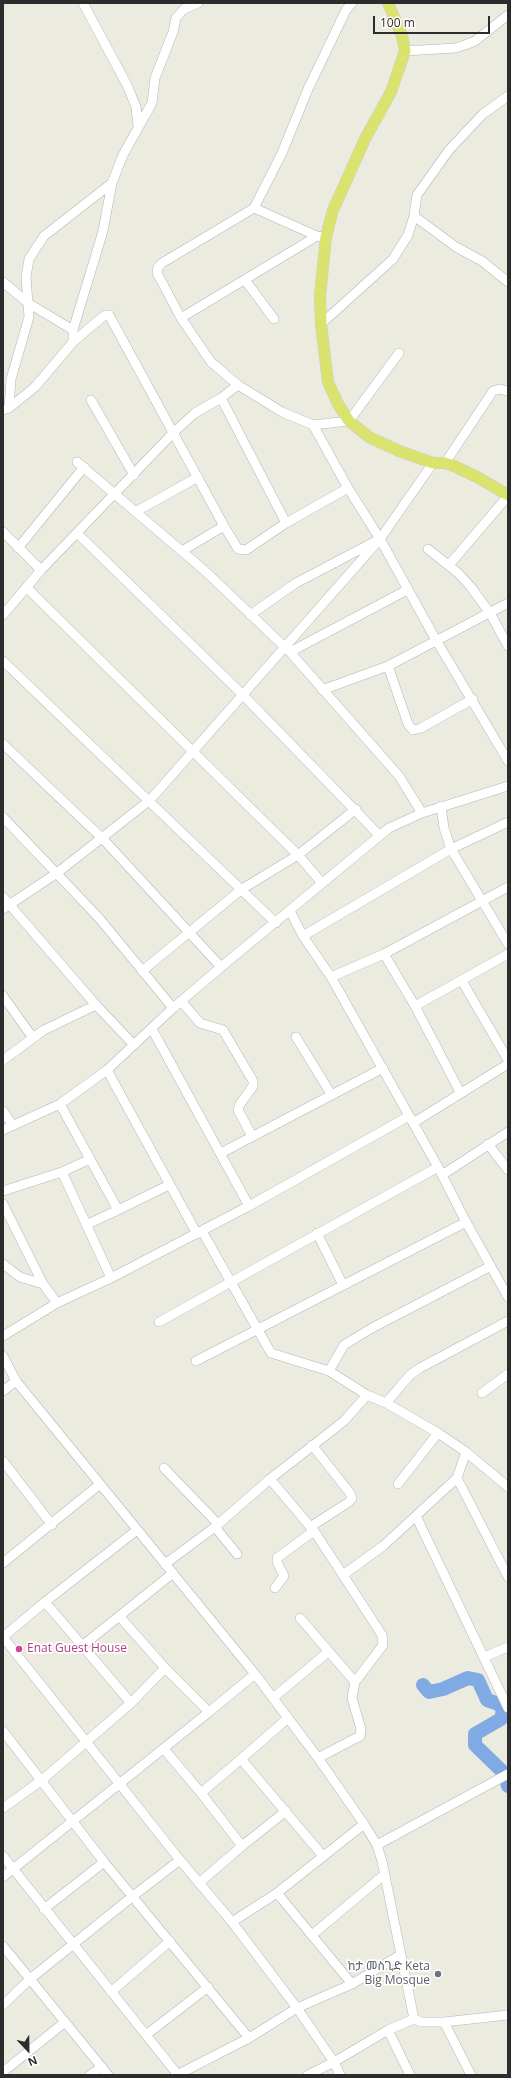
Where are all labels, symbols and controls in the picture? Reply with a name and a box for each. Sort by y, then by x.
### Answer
scale bar [375,8,492,34]
text: 100 m [380,14,415,31]
place label: Enat Guest House [27,1642,127,1656]
marker: Enat Guest House [14,1644,24,1654]
place label: ከታ መስጊድ Keta Big Mosque [348,1960,430,1988]
marker: ከታ መስጊድ Keta Big Mosque [433,1969,443,1979]
north arrow [8,2030,48,2070]
text: N [26,2053,40,2070]

